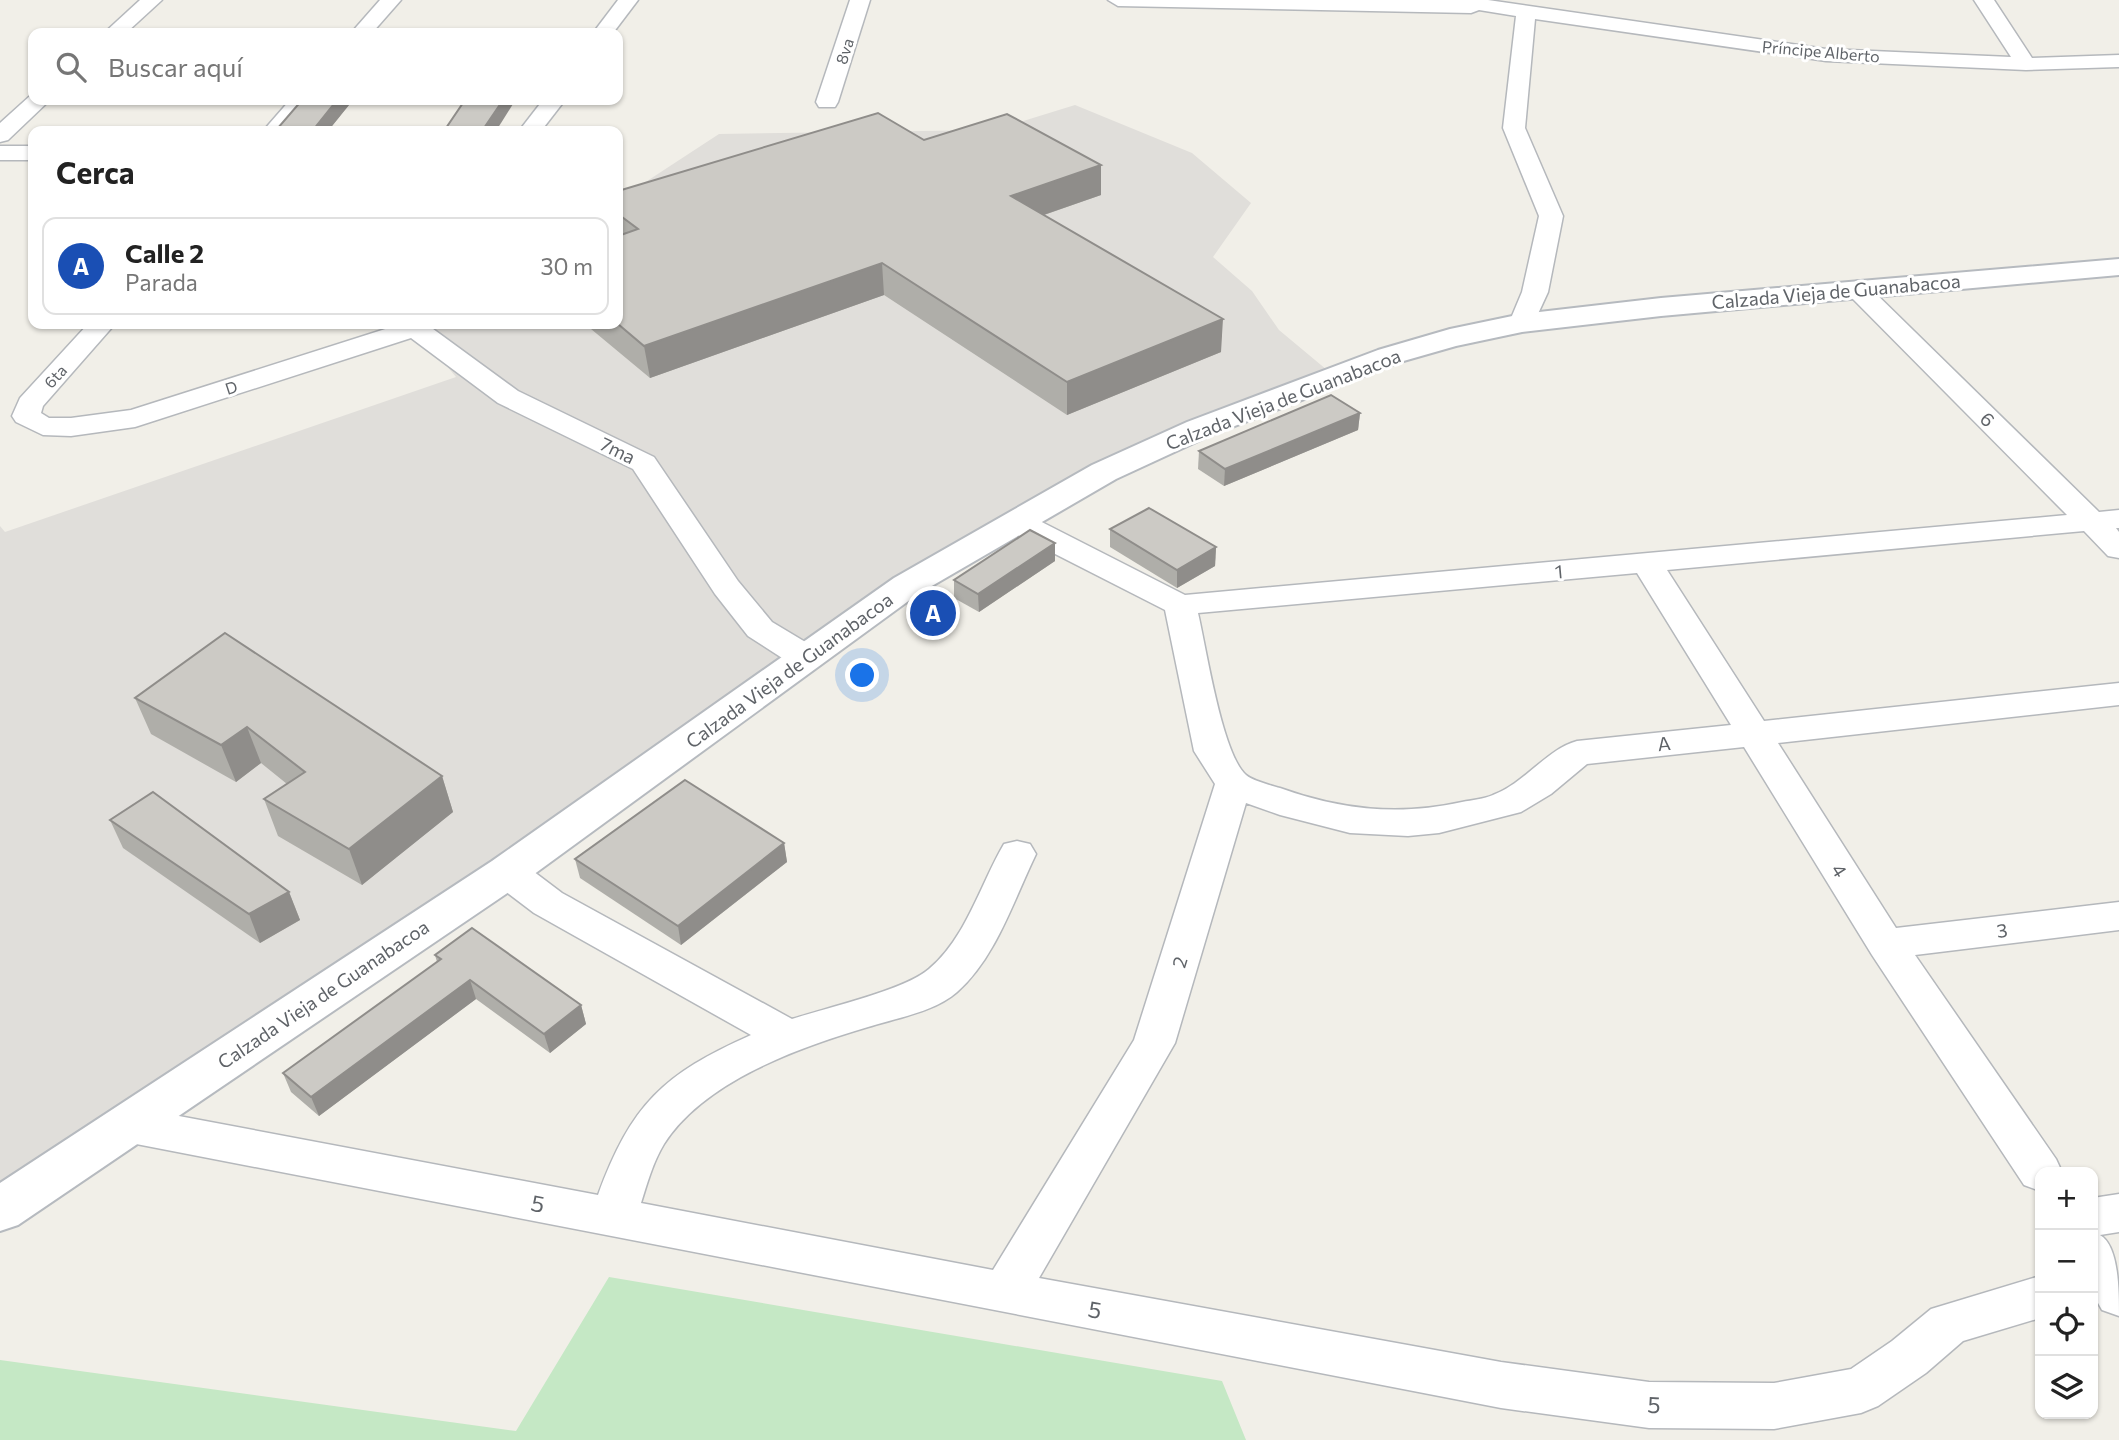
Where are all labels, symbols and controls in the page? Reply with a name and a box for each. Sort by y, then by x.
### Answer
search box [28,28,623,105]
street label: 8va [831,36,857,66]
street label: Príncipe Alberto [1761,36,1881,66]
icon: search [52,48,90,86]
text: Buscar aquí [108,51,243,82]
text: Cerca [56,153,135,190]
text: Calle 2 [125,237,204,268]
text: A [73,252,89,280]
text: 30 m [540,252,593,280]
text: Parada [125,268,198,296]
street label: Calzada Vieja de Guanabacoa [1711,269,1961,313]
street label: Calzada Vieja de Guanabacoa [1162,343,1404,455]
street label: 6ta [40,360,70,392]
street label: D [222,376,240,398]
street label: 6 [1976,407,2000,431]
street label: 7ma [597,432,639,468]
street label: 1 [1554,559,1564,583]
street label: Calzada Vieja de Guanabacoa [681,587,897,753]
pin: A [910,587,956,639]
your location [845,658,879,692]
street label: A [1656,731,1672,755]
street label: 4 [1827,859,1853,881]
street label: Calzada Vieja de Guanabacoa [213,915,433,1073]
street label: 3 [1995,918,2009,942]
street label: 2 [1166,954,1192,970]
map controls [2035,1167,2098,1419]
button: + [2035,1167,2098,1230]
street label: 5 [529,1188,547,1218]
button: − [2035,1230,2098,1293]
button: locate [2035,1293,2098,1356]
street label: 5 [1086,1294,1104,1324]
button: layers [2035,1356,2098,1419]
street label: 5 [1647,1390,1661,1418]

